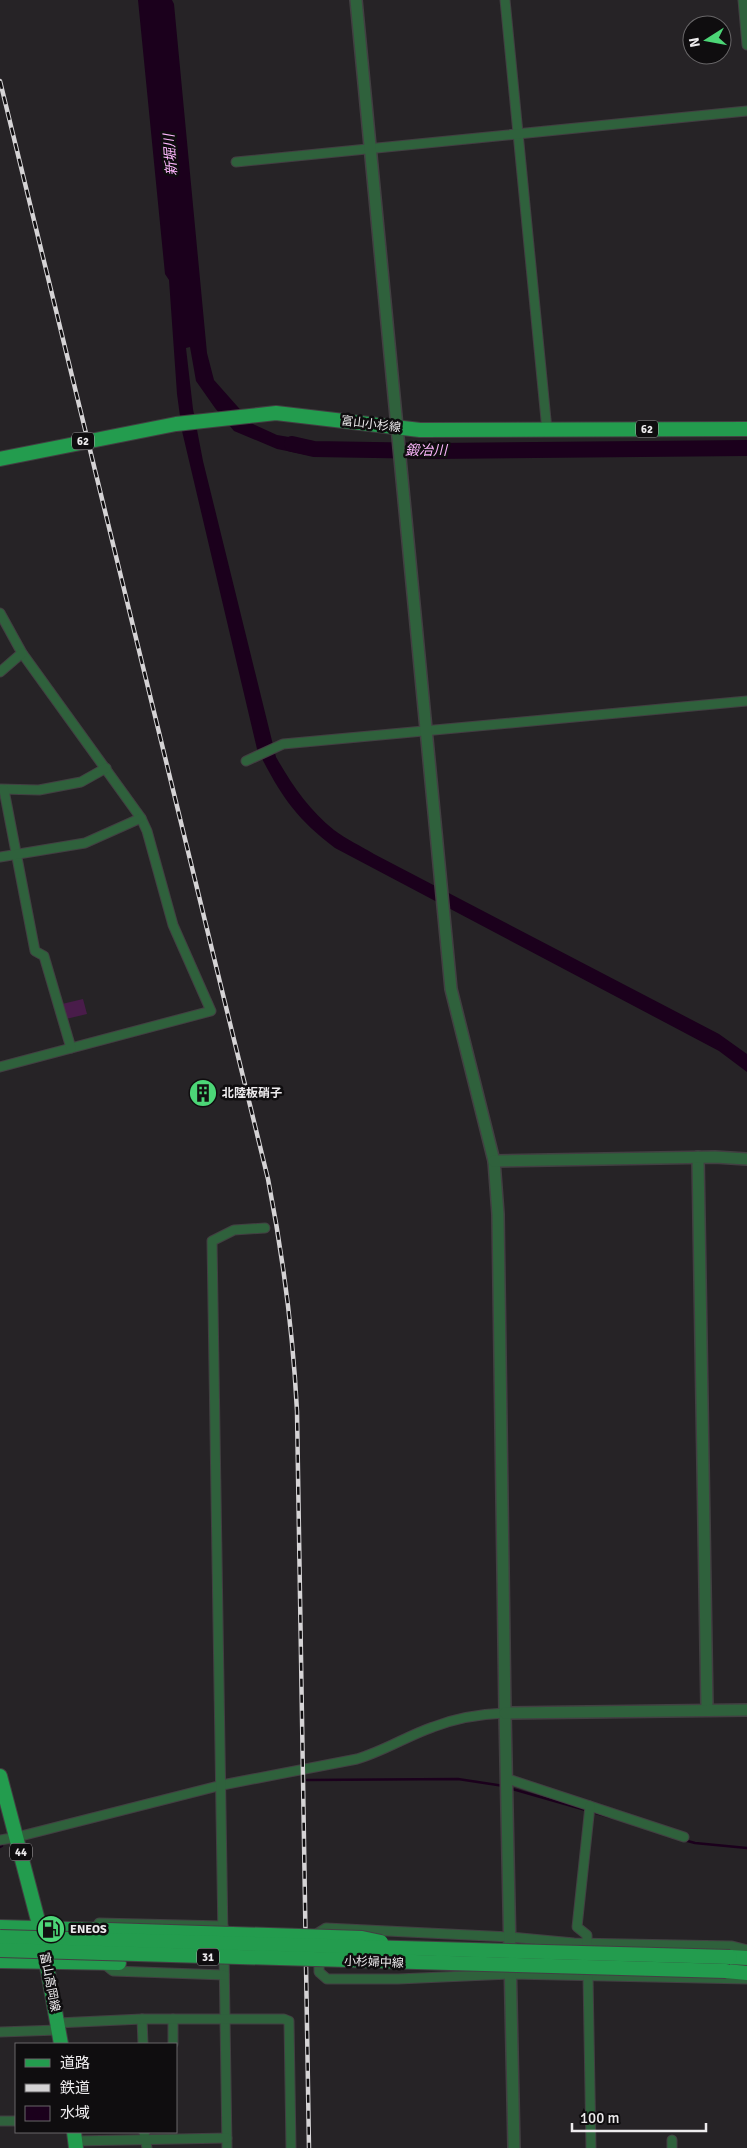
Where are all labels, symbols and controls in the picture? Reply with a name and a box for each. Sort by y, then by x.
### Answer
north arrow [682,15,732,65]
text: N [685,36,704,49]
water label: 新堀川 [160,131,180,177]
street label: 富山小杉線 [340,413,402,436]
road number: 62 [636,420,658,438]
road number: 62 [72,432,94,450]
water label: 鍛冶川 [405,442,449,459]
building icon: 北陸板硝子 [188,1078,218,1108]
place label: 北陸板硝子 [222,1086,282,1101]
road number: 44 [10,1844,32,1860]
fuel station icon: ENEOS [36,1914,66,1944]
place label: ENEOS [70,1922,107,1937]
road number: 31 [197,1948,219,1965]
street label: 富山高岡線 [36,1951,63,2013]
street label: 小杉婦中線 [344,1954,404,1971]
legend [15,2043,178,2133]
text: 道路 [60,2054,90,2072]
text: 鉄道 [60,2079,90,2097]
scale bar [572,2100,706,2132]
text: 水域 [60,2104,90,2122]
text: 100 m [580,2109,620,2127]

